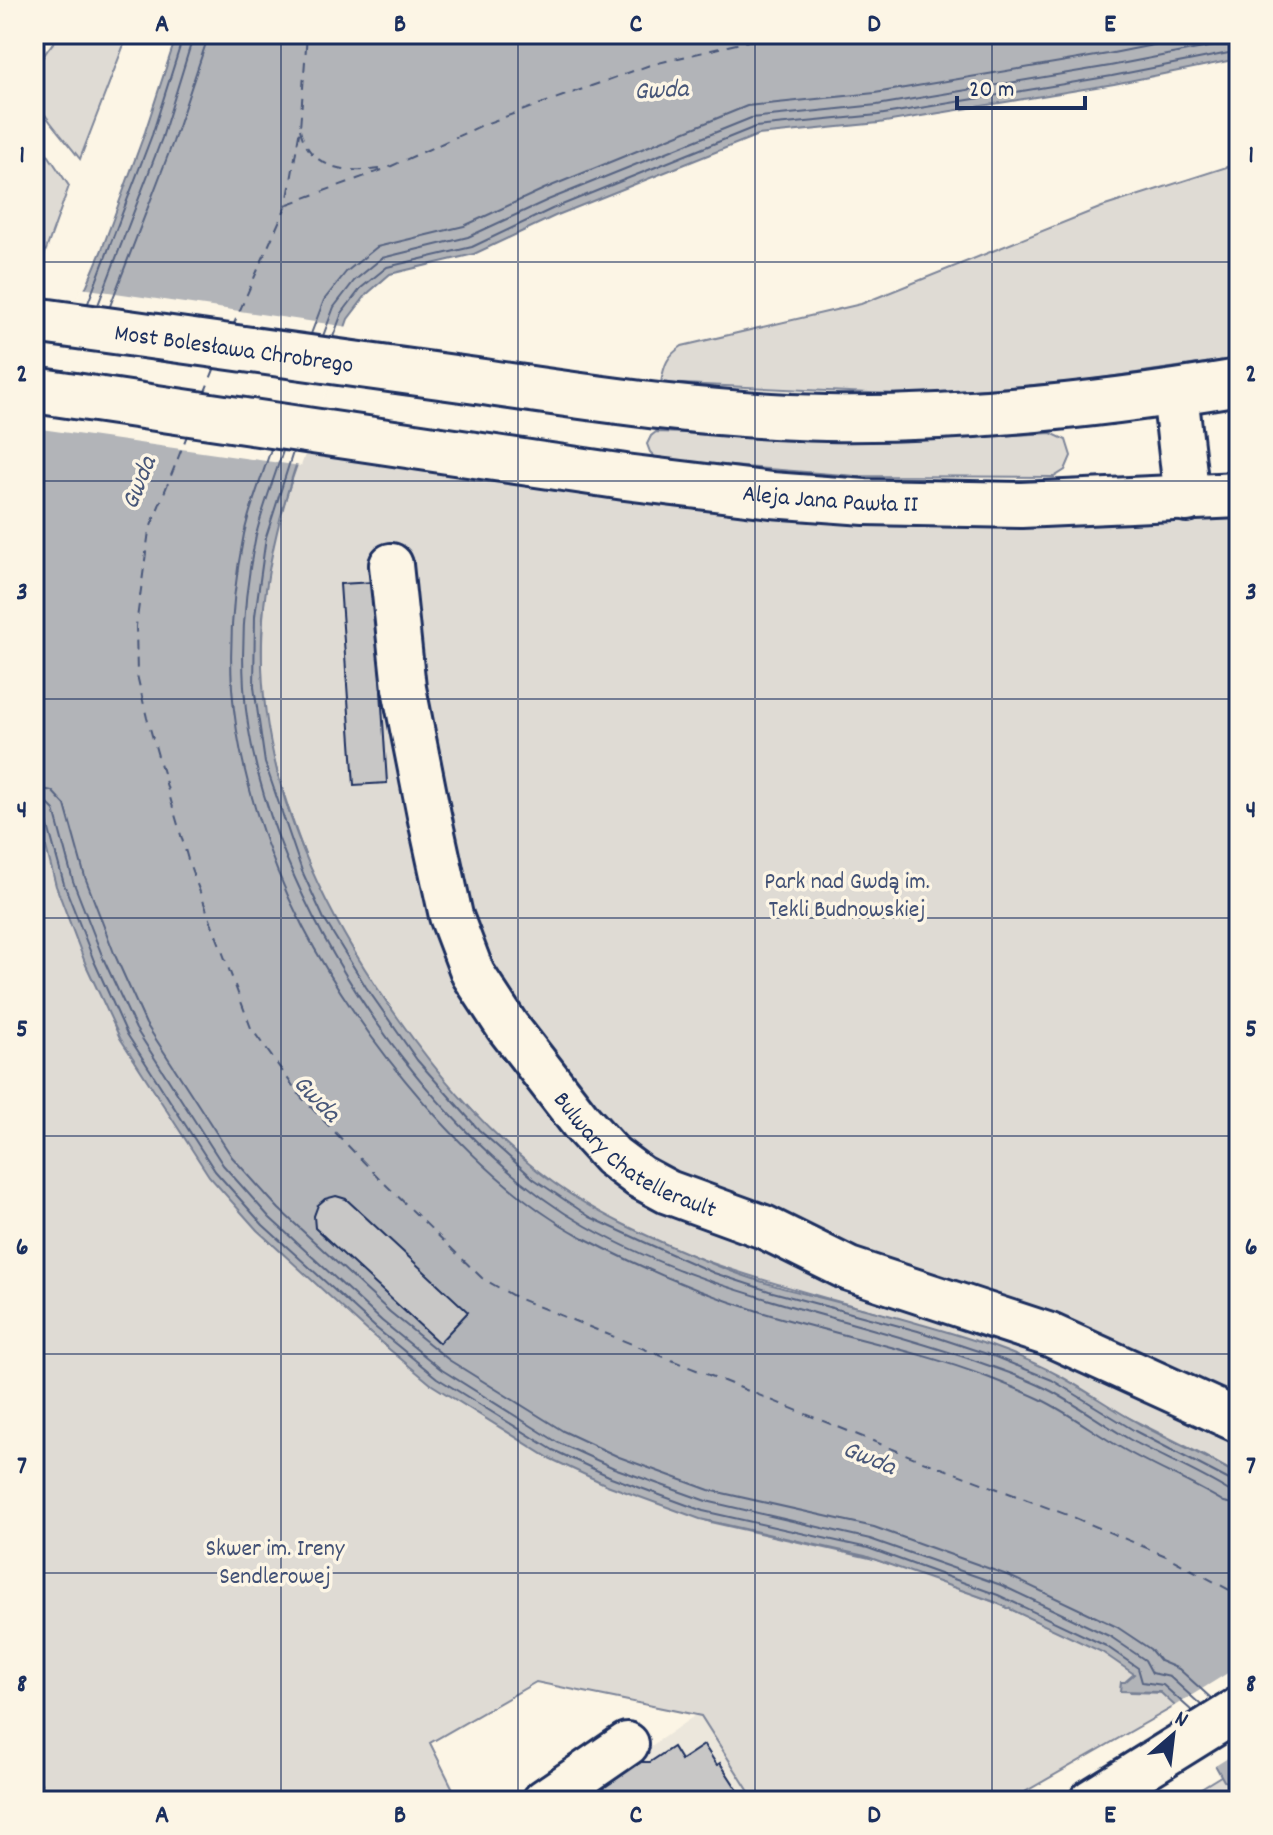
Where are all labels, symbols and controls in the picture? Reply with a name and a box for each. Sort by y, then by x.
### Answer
text: A [155,7,169,44]
text: B [394,7,406,44]
text: C [630,7,643,44]
text: D [867,7,881,44]
text: E [1104,7,1116,44]
scale bar [957,60,1085,110]
water label: Gwda [633,72,691,111]
text: 20 m [969,74,1015,108]
text: 1 [19,138,25,175]
text: 1 [1248,138,1254,175]
street label: Most Bolesława Chrobrego [112,317,355,384]
text: 2 [16,357,28,394]
text: 2 [1245,357,1257,394]
water label: Gwda [113,450,168,515]
street label: Aleja Jana Pawła II [740,478,919,523]
text: 3 [16,575,28,612]
text: 3 [1245,575,1257,612]
text: 4 [17,793,27,830]
text: 4 [1246,793,1256,830]
park label: Park nad Gwdą im. Tekli Budnowskiej [764,866,930,928]
text: 5 [16,1012,28,1049]
text: 5 [1245,1012,1257,1049]
water label: Gwda [283,1067,349,1133]
street label: Bulwary Chatellerault [544,1085,721,1228]
text: 6 [16,1230,28,1267]
text: 6 [1245,1230,1257,1267]
water label: Gwda [837,1432,902,1487]
text: 7 [17,1449,27,1486]
text: 7 [1246,1449,1256,1486]
park label: Skwer im. Ireny Sendlerowej [206,1533,346,1595]
text: 8 [17,1667,27,1704]
text: 8 [1246,1667,1256,1704]
north arrow [1133,1695,1213,1775]
text: N [1169,1704,1193,1737]
text: A [155,1798,169,1835]
text: B [394,1798,406,1835]
text: C [630,1798,643,1835]
text: D [867,1798,881,1835]
text: E [1104,1798,1116,1835]

